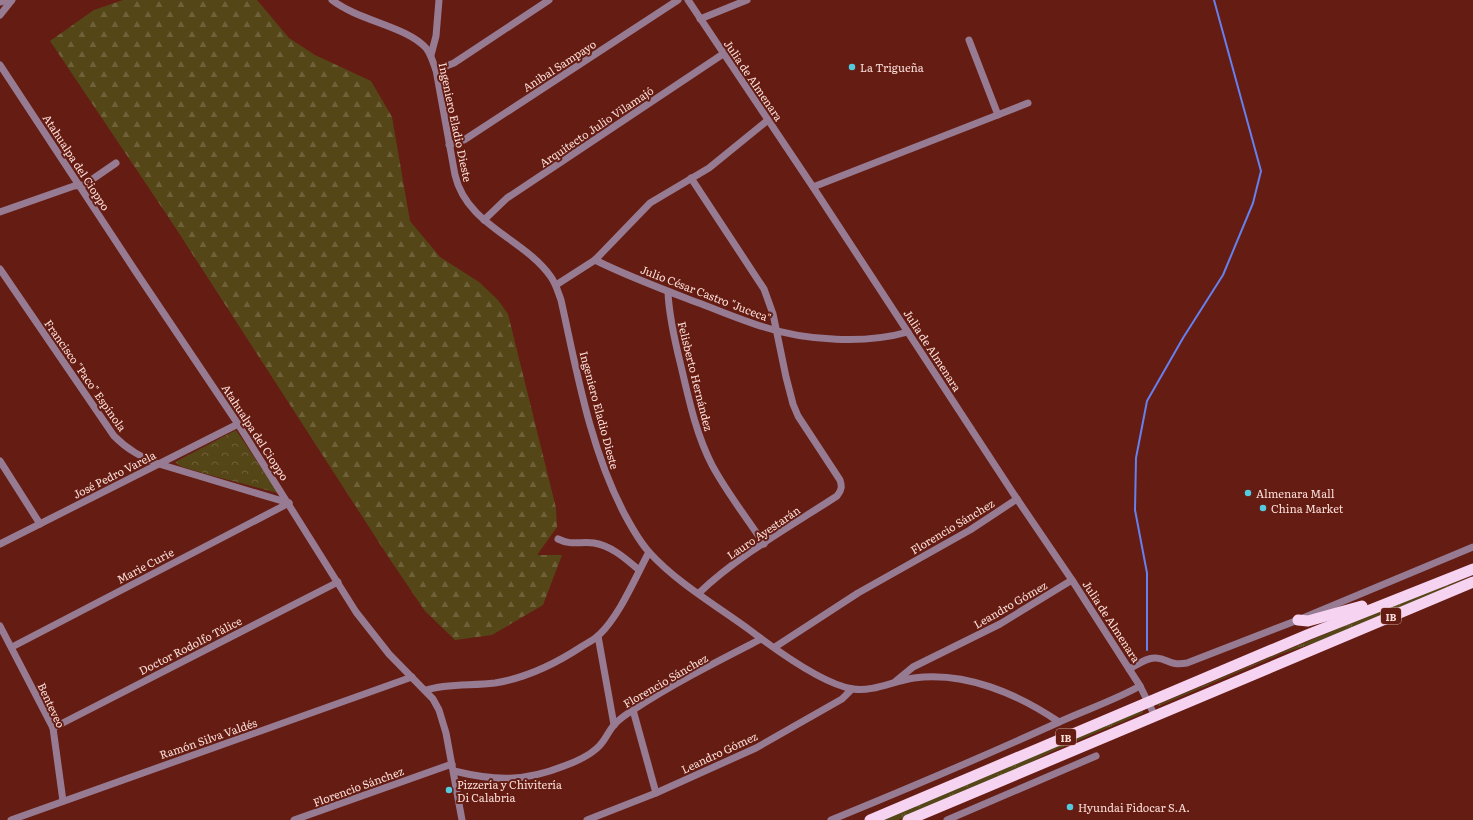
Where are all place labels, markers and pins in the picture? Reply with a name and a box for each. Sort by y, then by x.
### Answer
place label: La Trigueña [860,59,924,75]
marker: La Trigueña [847,62,857,72]
place label: Almenara Mall [1256,485,1335,501]
marker: Almenara Mall [1243,488,1253,498]
place label: China Market [1271,500,1344,516]
marker: China Market [1258,503,1268,513]
place label: Pizzería y Chivitería Di Calabria [457,776,562,805]
marker: Pizzería y Chivitería Di Calabria [444,785,454,795]
place label: Hyundai Fidocar S.A. [1078,799,1190,815]
marker: Hyundai Fidocar S.A. [1065,802,1075,812]

